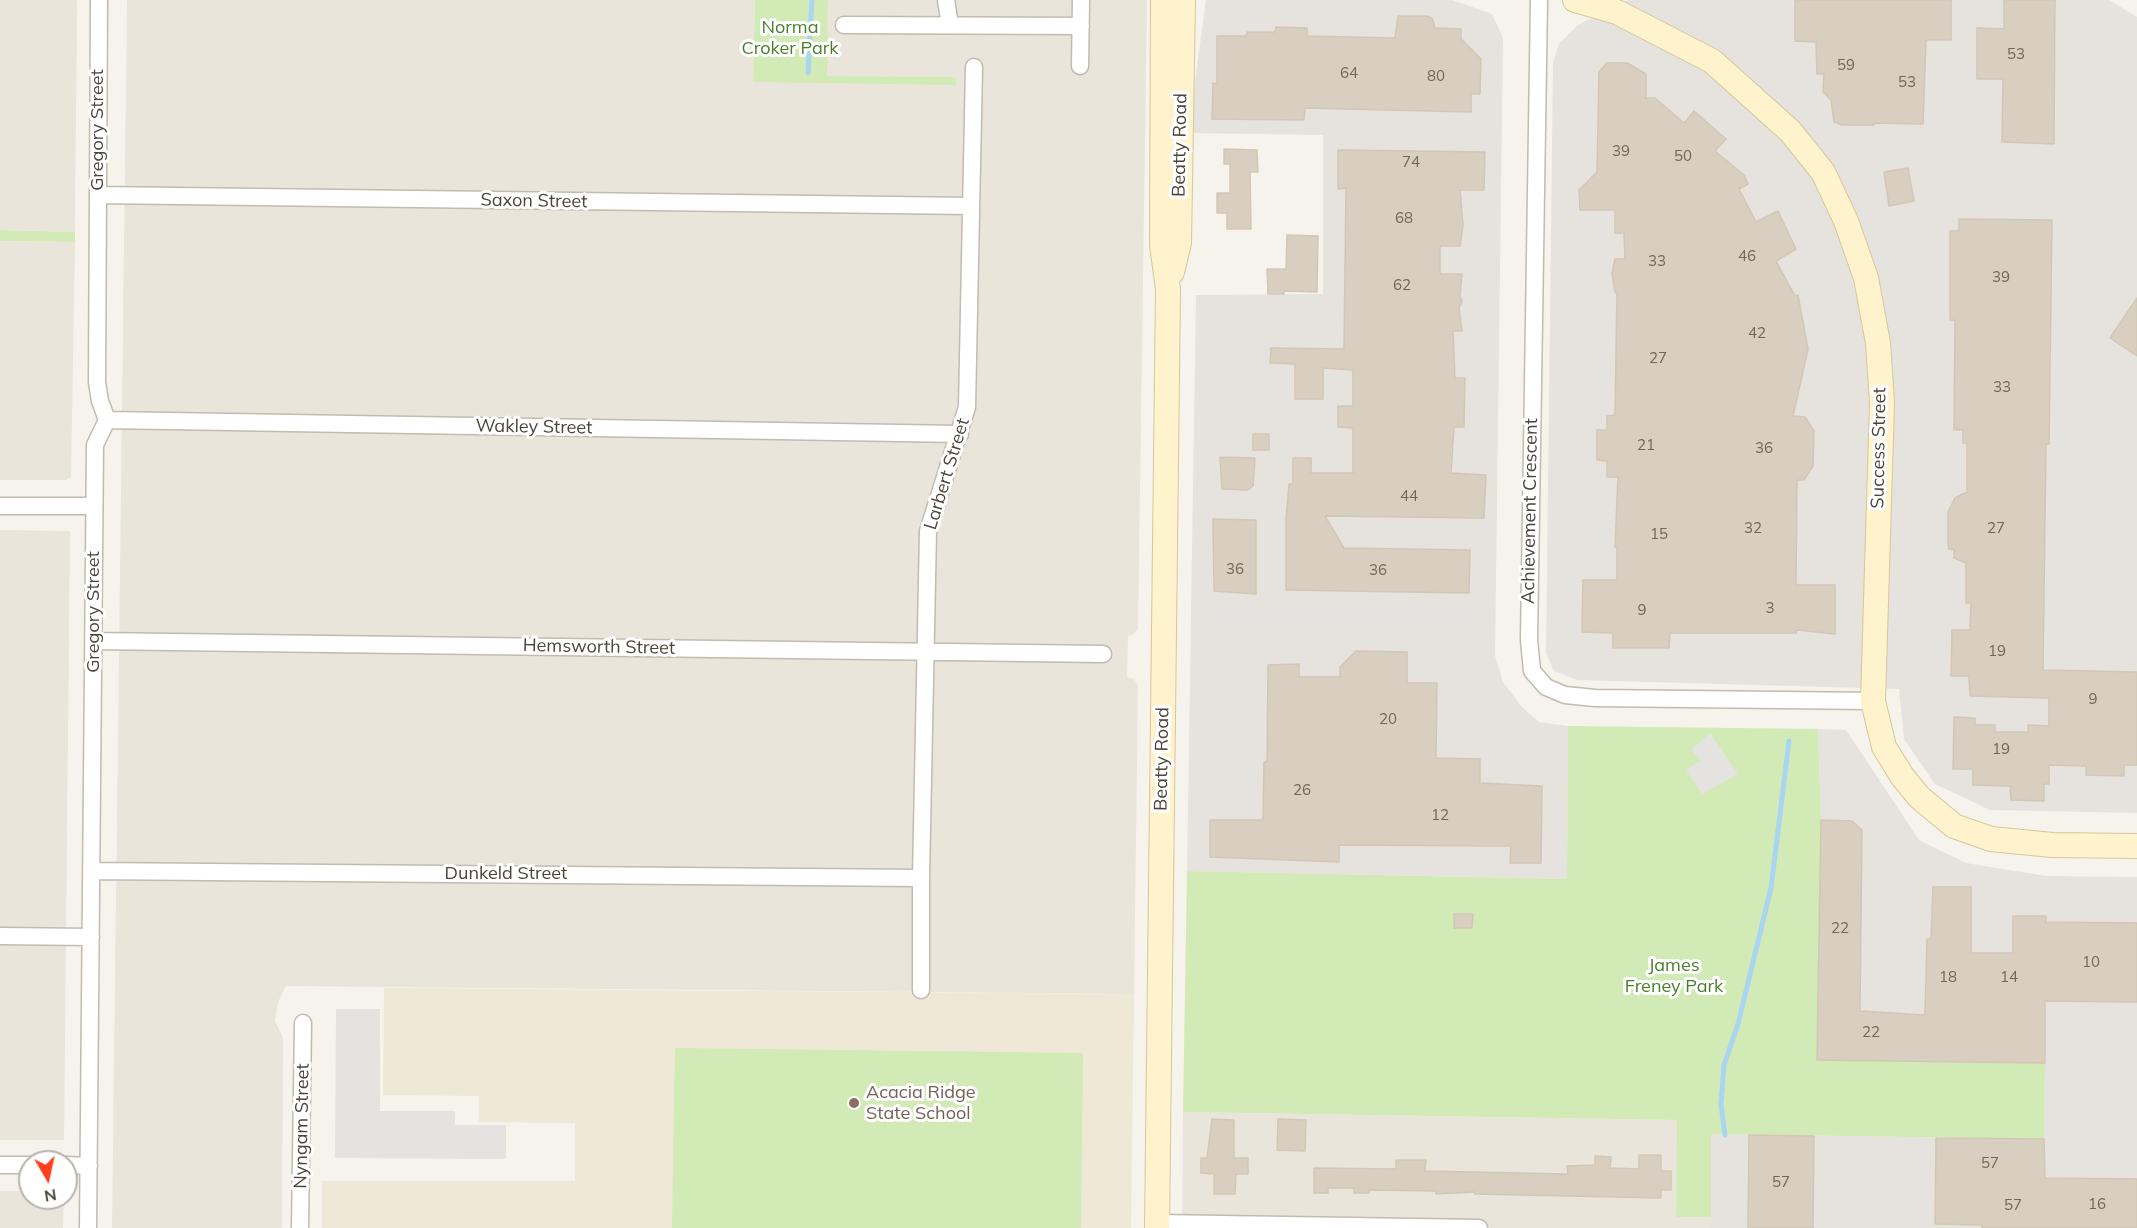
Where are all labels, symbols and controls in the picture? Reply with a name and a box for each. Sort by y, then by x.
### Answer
park label: Norma Croker Park [742,17,838,60]
house number: 53 [2007,45,2025,63]
house number: 59 [1837,56,1855,74]
house number: 64 [1340,64,1358,82]
house number: 80 [1427,67,1445,85]
street label: Gregory Street [87,69,109,191]
house number: 53 [1898,73,1916,91]
street label: Beatty Road [1168,93,1192,197]
house number: 39 [1612,142,1630,160]
house number: 50 [1674,147,1692,165]
house number: 74 [1402,153,1420,171]
street label: Saxon Street [480,189,588,213]
house number: 68 [1395,209,1413,227]
house number: 46 [1738,247,1756,265]
house number: 33 [1648,252,1666,270]
house number: 39 [1992,268,2010,286]
house number: 62 [1393,276,1411,294]
house number: 42 [1748,324,1766,342]
house number: 27 [1649,349,1667,367]
house number: 33 [1993,378,2011,396]
street label: Success Street [1867,387,1891,509]
street label: Wakley Street [475,415,593,439]
street label: Larbert Street [920,416,974,532]
street label: Achievement Crescent [1518,418,1542,604]
house number: 21 [1637,436,1655,454]
house number: 36 [1755,439,1773,457]
house number: 44 [1400,487,1418,505]
house number: 32 [1744,519,1762,537]
house number: 27 [1987,519,2005,537]
house number: 15 [1650,525,1668,543]
street label: Gregory Street [83,551,105,673]
house number: 36 [1226,560,1244,578]
house number: 36 [1369,561,1387,579]
house number: 3 [1766,599,1774,617]
house number: 9 [1638,601,1646,619]
street label: Hemsworth Street [523,635,675,659]
house number: 19 [1988,642,2006,660]
house number: 9 [2089,690,2097,708]
street label: Beatty Road [1150,707,1174,811]
house number: 20 [1379,710,1397,728]
house number: 19 [1992,740,2010,758]
house number: 26 [1293,781,1311,799]
house number: 12 [1431,806,1449,824]
street label: Dunkeld Street [445,863,567,885]
house number: 22 [1831,919,1849,937]
house number: 10 [2082,953,2100,971]
park label: James Freney Park [1625,955,1723,998]
house number: 18 [1939,968,1957,986]
house number: 14 [2000,968,2018,986]
house number: 22 [1862,1023,1880,1041]
street label: Nyngam Street [290,1063,314,1189]
place label: Acacia Ridge State School [866,1082,976,1124]
marker: Acacia Ridge State School [847,1096,861,1110]
north arrow [18,1150,78,1210]
house number: 57 [1981,1154,1999,1172]
house number: 57 [1772,1173,1790,1191]
text: N [43,1185,58,1207]
house number: 16 [2088,1195,2106,1213]
house number: 57 [2004,1196,2022,1214]

